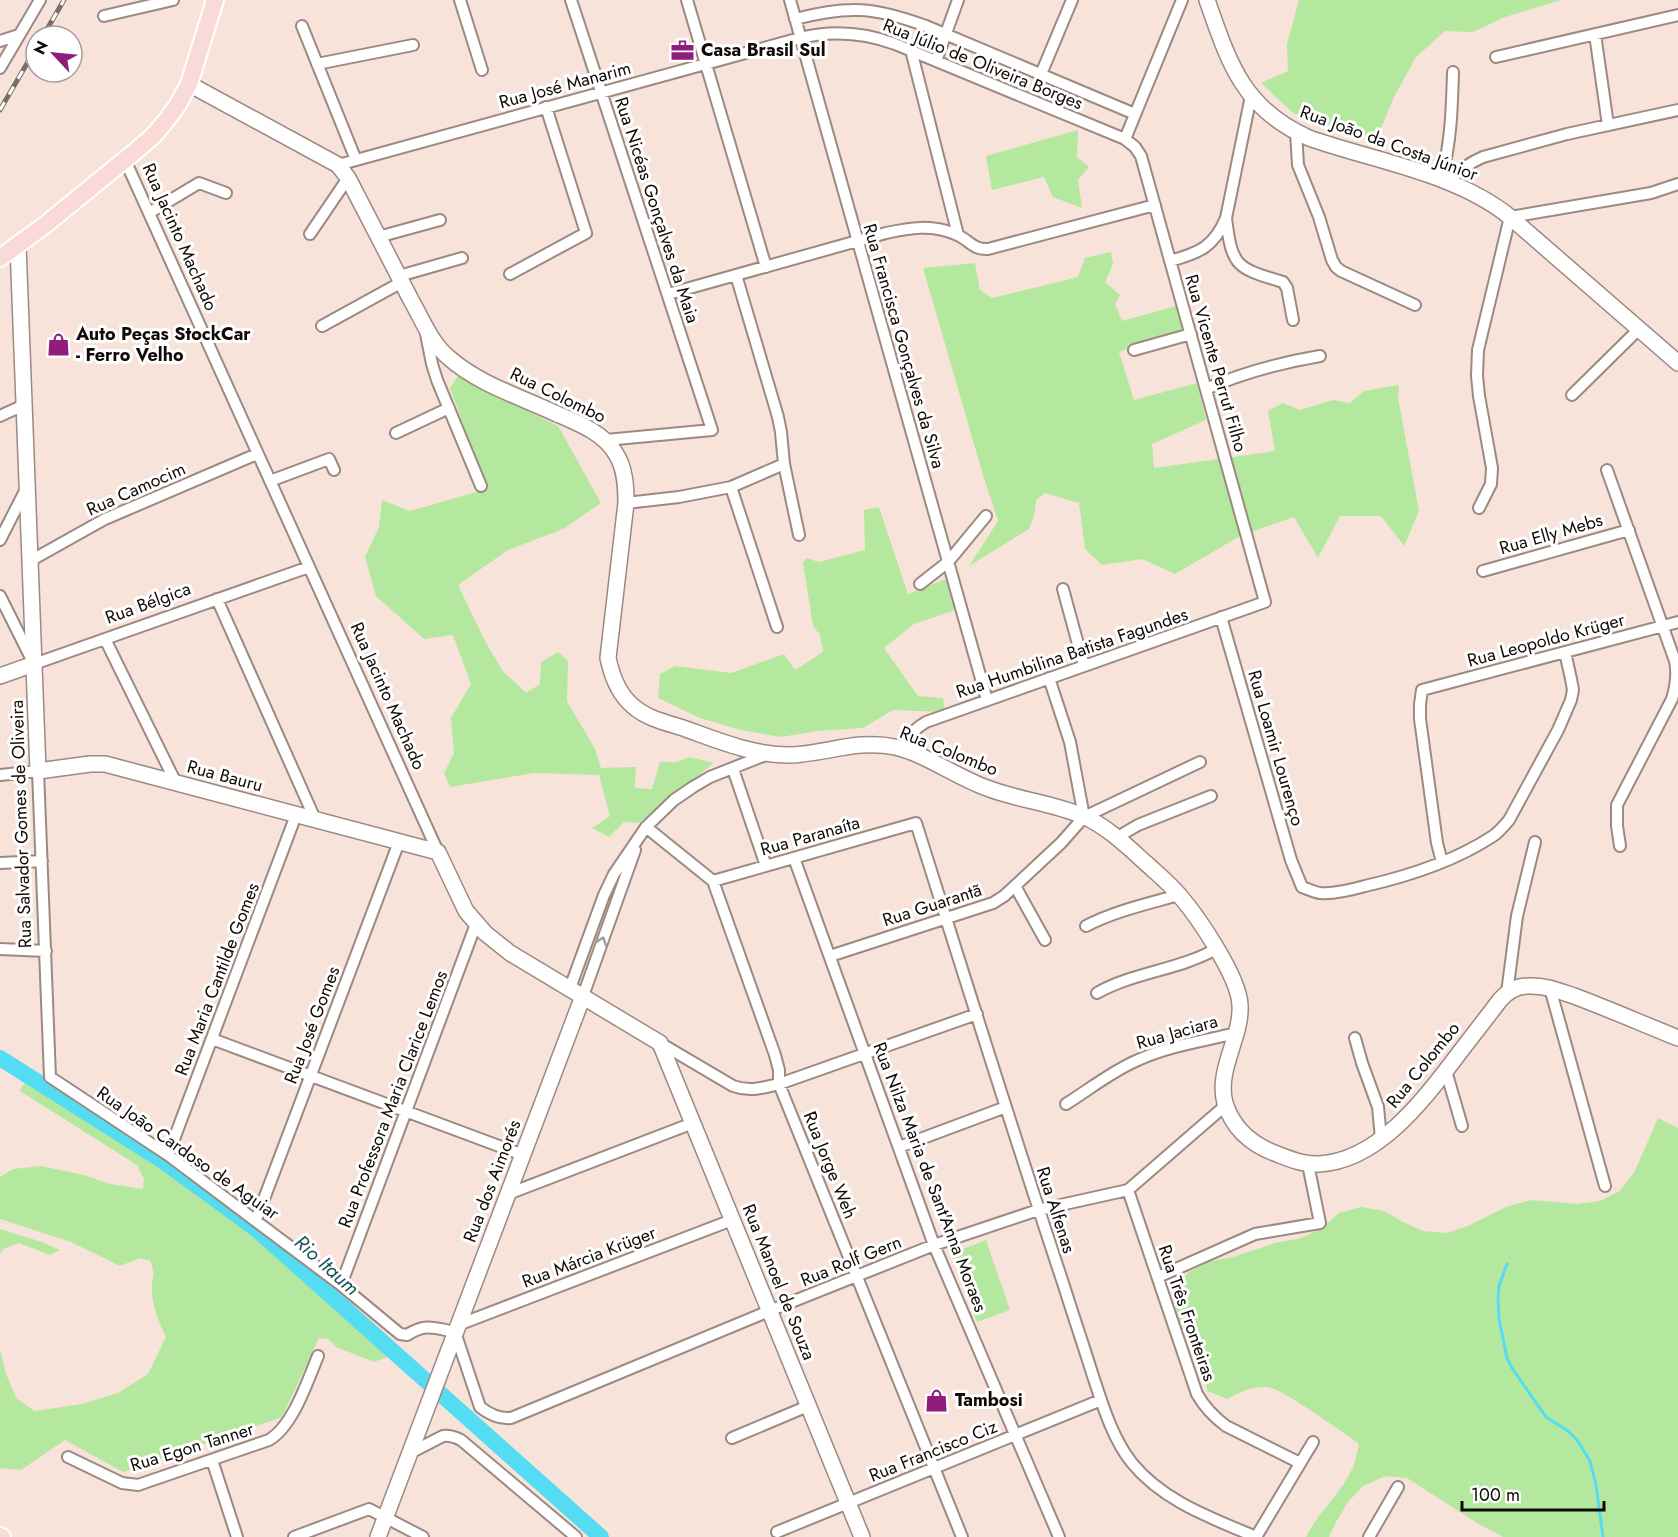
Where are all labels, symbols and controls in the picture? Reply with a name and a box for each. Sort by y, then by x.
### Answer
street label: Rua Júlio de Oliveira Borges [879,12,1087,116]
north arrow [24,24,84,84]
text: N [28,37,54,58]
office icon: Casa Brasil Sul [670,37,696,63]
place label: Casa Brasil Sul [701,37,826,63]
street label: Rua José Manarim [496,55,634,115]
street label: Rua Nicéas Gonçalves da Maia [608,94,706,326]
street label: Rua João da Costa Júnior [1296,99,1482,188]
street label: Rua Jacinto Machado [136,159,224,315]
street label: Rua Francisca Gonçalves da Silva [857,221,951,471]
street label: Rua Vicente Perrut Filho [1178,271,1254,455]
place label: Auto Peças StockCar - Ferro Velho [75,321,251,368]
shop icon: Auto Peças StockCar - Ferro Velho [45,331,71,357]
street label: Rua Colombo [506,361,611,430]
street label: Rua Camocim [82,456,190,522]
street label: Rua Elly Mebs [1496,507,1606,561]
street label: Rua Bélgica [102,576,194,630]
street label: Rua Humbilina Batista Fagundes [953,601,1191,705]
street label: Rua Leopoldo Krüger [1464,606,1628,674]
street label: Rua Jacinto Machado [344,618,432,774]
street label: Rua Loamir Lourenço [1241,667,1311,829]
street label: Rua Salvador Gomes de Oliveira [4,699,38,949]
street label: Rua Colombo [896,719,1002,783]
street label: Rua Bauru [184,753,266,799]
street label: Rua Paranaíta [757,809,863,863]
street label: Rua Guarantã [879,877,985,933]
street label: Rua Maria Cantilde Gomes [168,879,266,1079]
one-way arrow [595,936,608,947]
street label: Rua José Gomes [278,962,346,1088]
street label: Rua Professora Maria Clarice Lemos [332,967,454,1231]
street label: Rua Jaciara [1133,1008,1221,1056]
street label: Rua Colombo [1380,1016,1466,1114]
street label: Rua Nilza Maria de Sant'Anna Moraes [866,1038,994,1316]
street label: Rua João Cardoso de Aguiar [91,1080,285,1226]
street label: Rua Jorge Weh [797,1107,863,1223]
street label: Rua dos Aimorés [457,1116,527,1246]
street label: Rua Alfenas [1030,1163,1082,1257]
street label: Rua Manoel de Souza [736,1200,822,1364]
street label: Rua Márcia Krüger [518,1219,661,1295]
water label: Rio Itaum [288,1228,365,1302]
street label: Rua Rolf Gern [797,1229,905,1293]
street label: Rua Três Fronteiras [1152,1241,1222,1385]
shop icon: Tambosi [924,1387,950,1413]
place label: Tambosi [955,1387,1023,1413]
street label: Rua Francisco Ciz [865,1413,1002,1489]
street label: Rua Egon Tanner [127,1416,258,1478]
scale bar [1462,1474,1604,1512]
text: 100 m [1471,1482,1520,1508]

